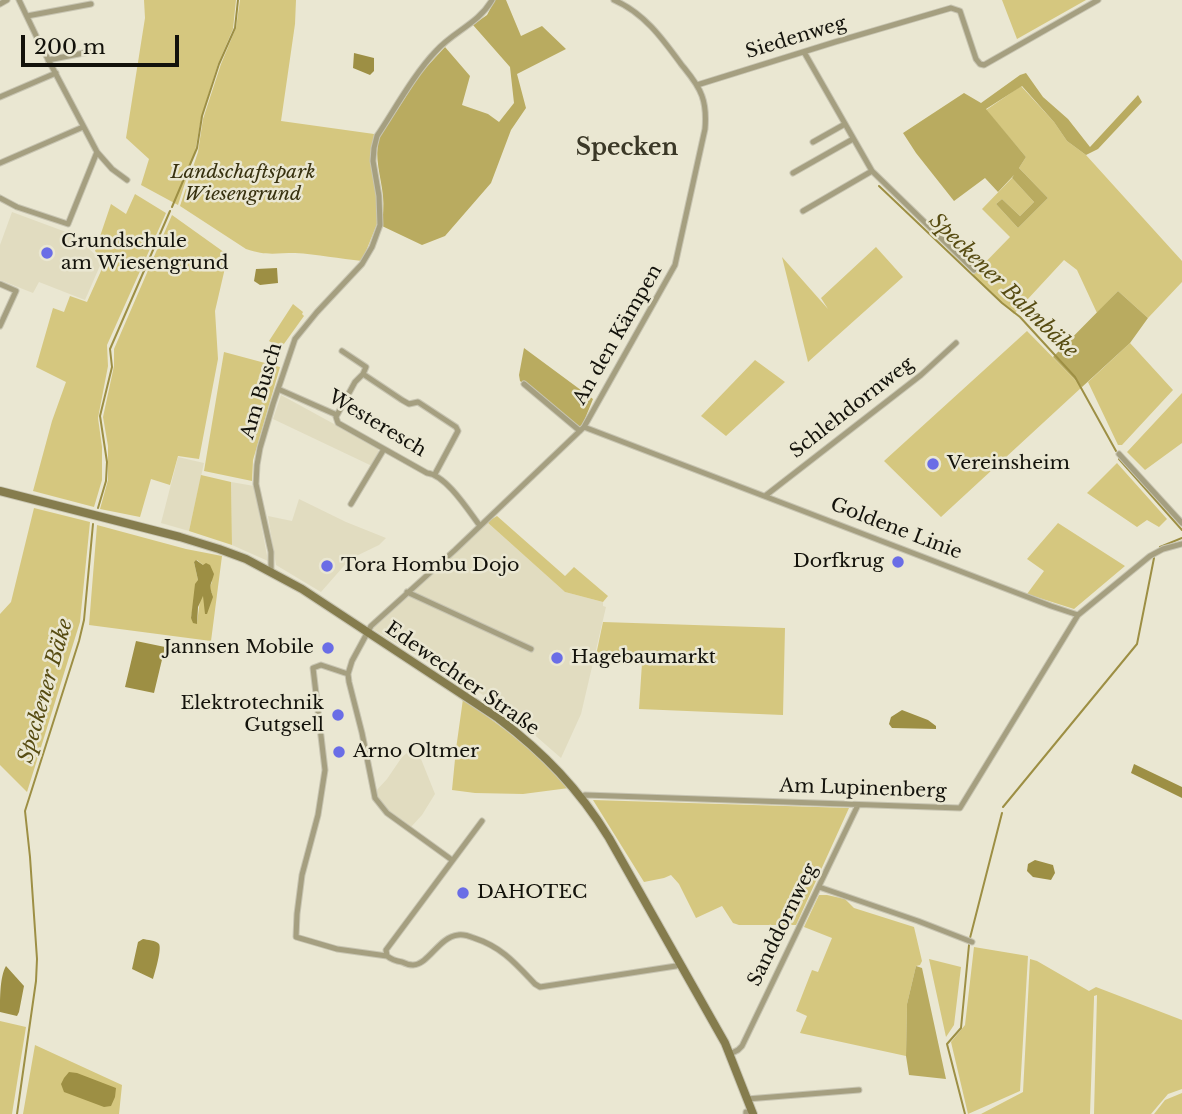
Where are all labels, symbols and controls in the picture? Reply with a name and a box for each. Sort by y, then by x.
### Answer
street label: Siedenweg [743,12,849,64]
scale bar [24,21,182,65]
text: 200 m [34,34,105,60]
district label: Specken [576,135,678,163]
park label: Landschaftspark Wiesengrund [170,162,316,206]
water label: Speckener Bahnbäke [923,208,1083,364]
place label: Grundschule am Wiesengrund [61,231,229,275]
marker: Grundschule am Wiesengrund [39,245,55,261]
street label: An den Kämpen [569,261,667,409]
street label: Am Busch [237,340,287,442]
street label: Schlehdornweg [786,353,918,463]
street label: Westeresch [324,386,430,462]
place label: Vereinsheim [947,453,1070,475]
marker: Vereinsheim [925,456,941,472]
street label: Goldene Linie [827,493,965,565]
place label: Dorfkrug [793,551,884,573]
marker: Dorfkrug [890,554,906,570]
place label: Tora Hombu Dojo [341,555,520,577]
marker: Tora Hombu Dojo [319,558,335,574]
water label: Speckener Bäke [13,616,79,766]
street label: Edewechter Straße [381,617,543,741]
place label: Jannsen Mobile [164,637,314,659]
marker: Jannsen Mobile [320,640,336,656]
place label: Hagebaumarkt [571,647,716,669]
marker: Hagebaumarkt [549,650,565,666]
place label: Elektrotechnik Gutgsell [180,693,324,737]
marker: Elektrotechnik Gutgsell [330,707,346,723]
place label: Arno Oltmer [353,741,479,763]
marker: Arno Oltmer [331,744,347,760]
street label: Am Lupinenberg [779,775,947,803]
street label: Sanddornweg [743,860,823,990]
place label: DAHOTEC [477,882,587,904]
marker: DAHOTEC [455,885,471,901]

